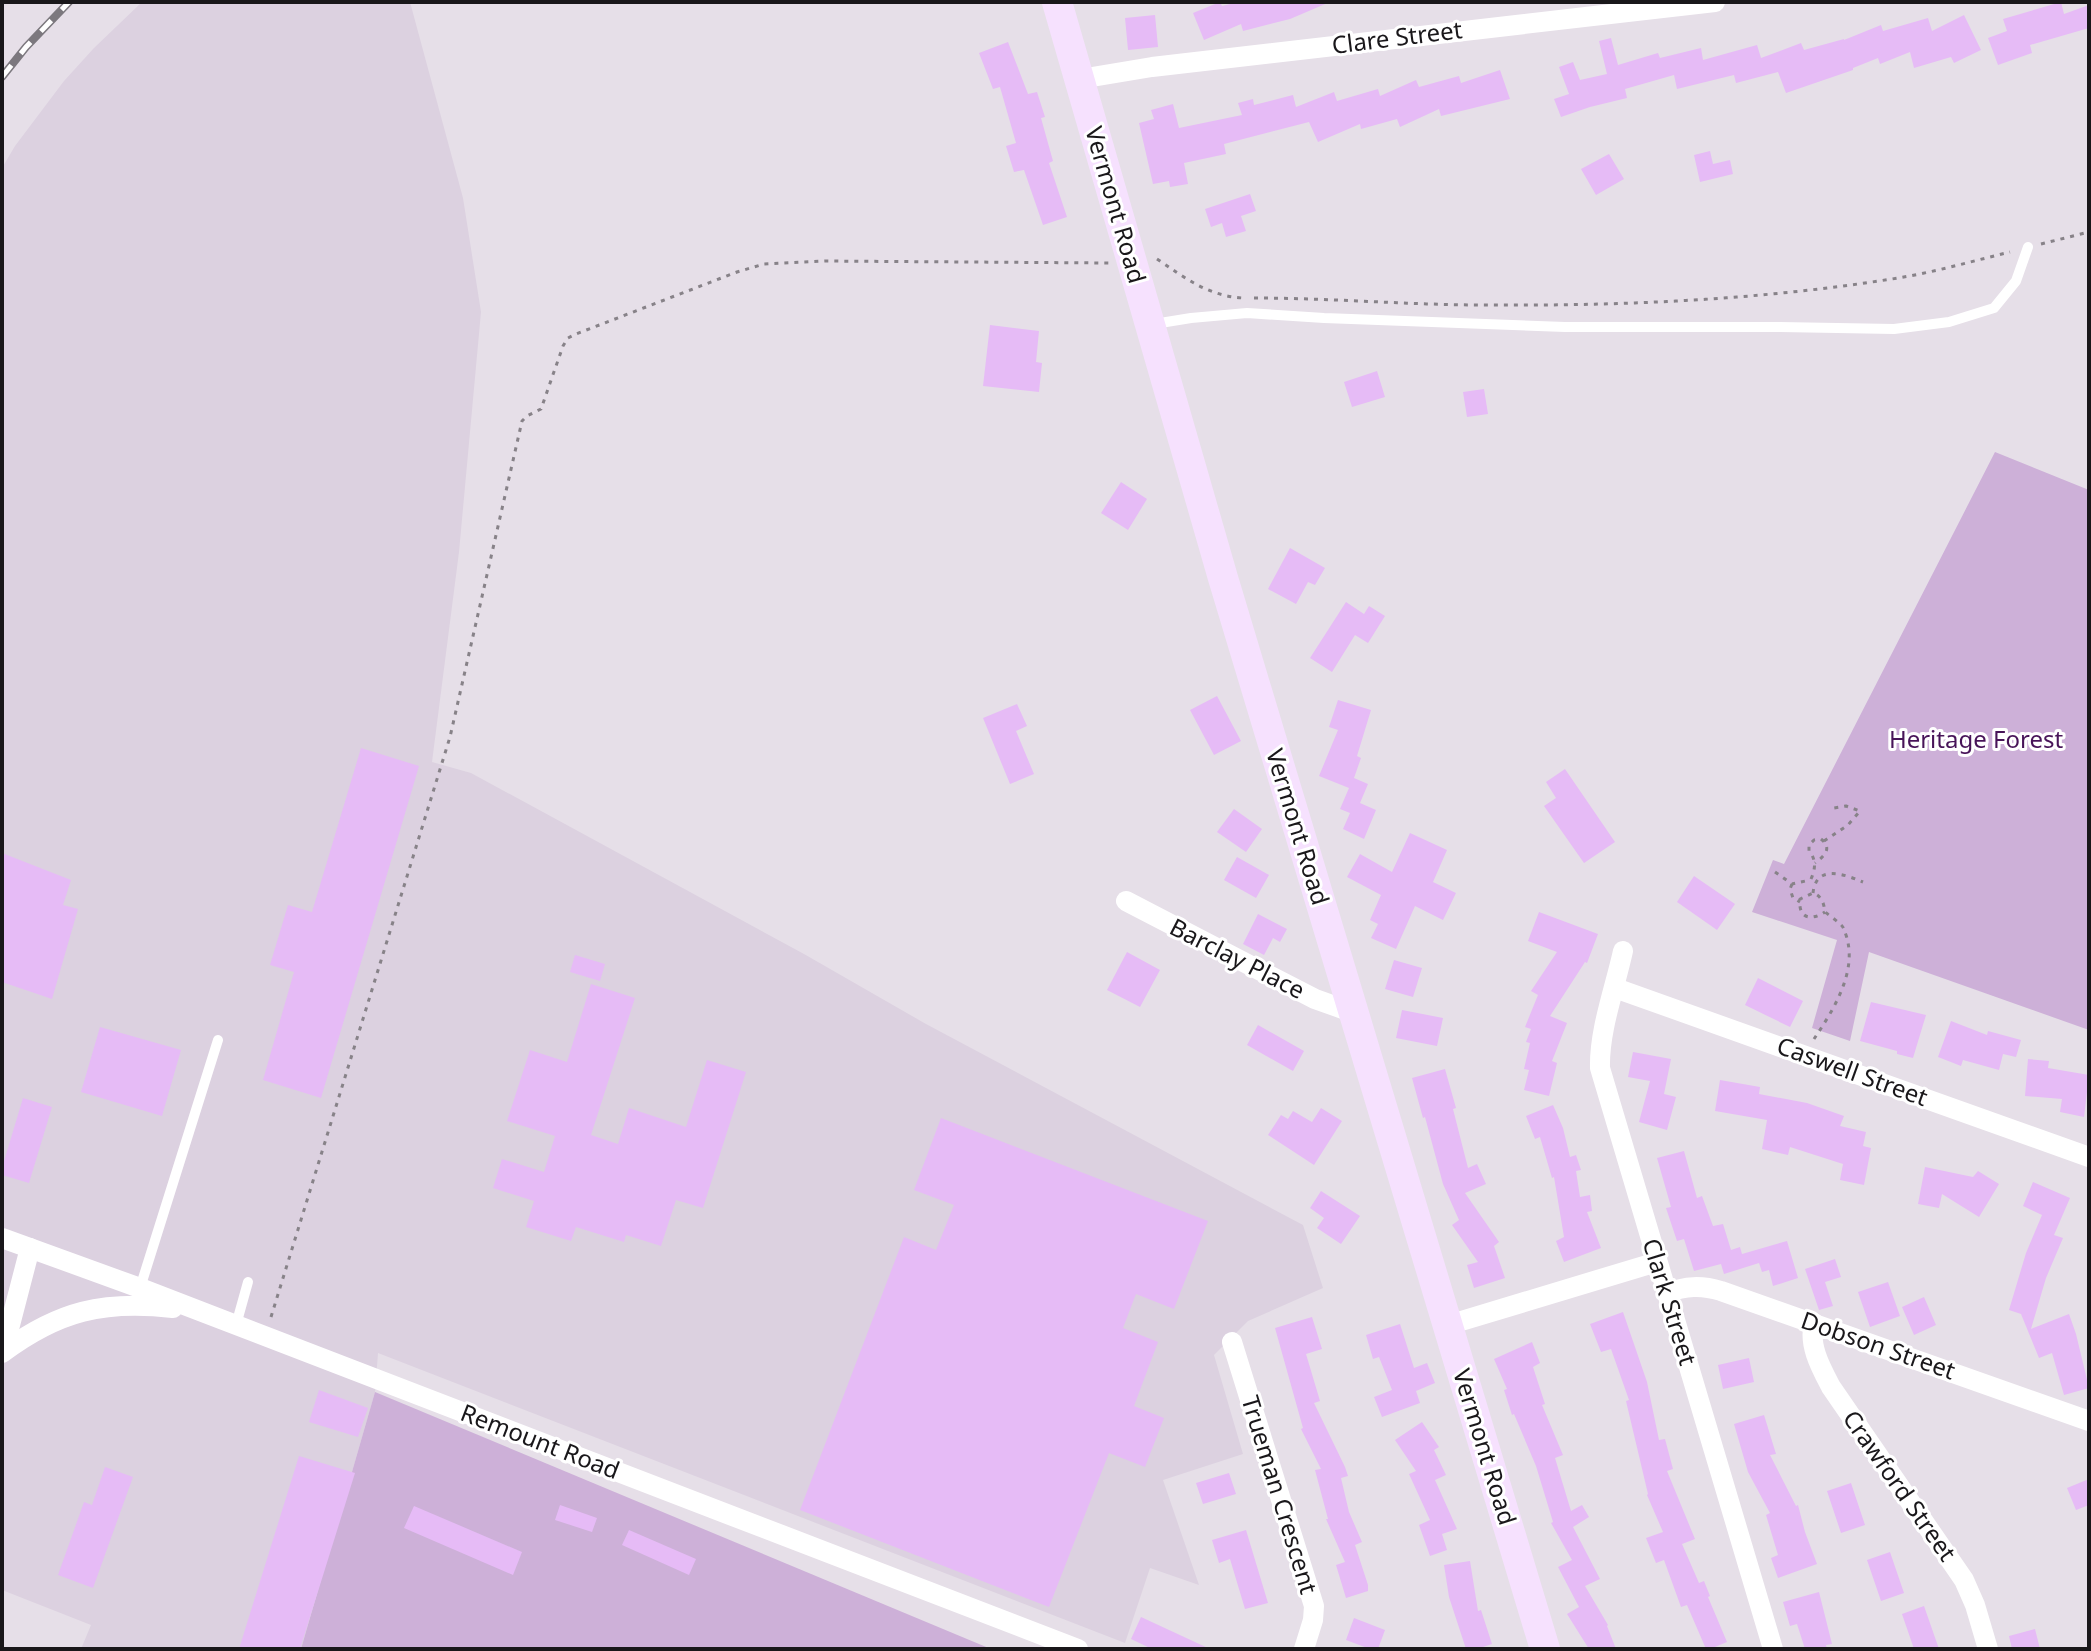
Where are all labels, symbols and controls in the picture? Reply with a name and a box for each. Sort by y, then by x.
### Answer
street label: Clare Street [1330,12,1464,61]
street label: Vermont Road [1078,122,1155,287]
park label: Heritage Forest [1889,722,2063,755]
street label: Vermont Road [1259,744,1338,909]
street label: Barclay Place [1165,910,1311,1006]
street label: Caswell Street [1773,1028,1933,1113]
street label: Clark Street [1636,1234,1705,1369]
street label: Dobson Street [1797,1303,1960,1386]
street label: Vermont Road [1446,1364,1525,1529]
street label: Trueman Crescent [1235,1391,1326,1598]
street label: Remount Road [456,1395,625,1486]
street label: Crawford Street [1836,1403,1965,1567]

